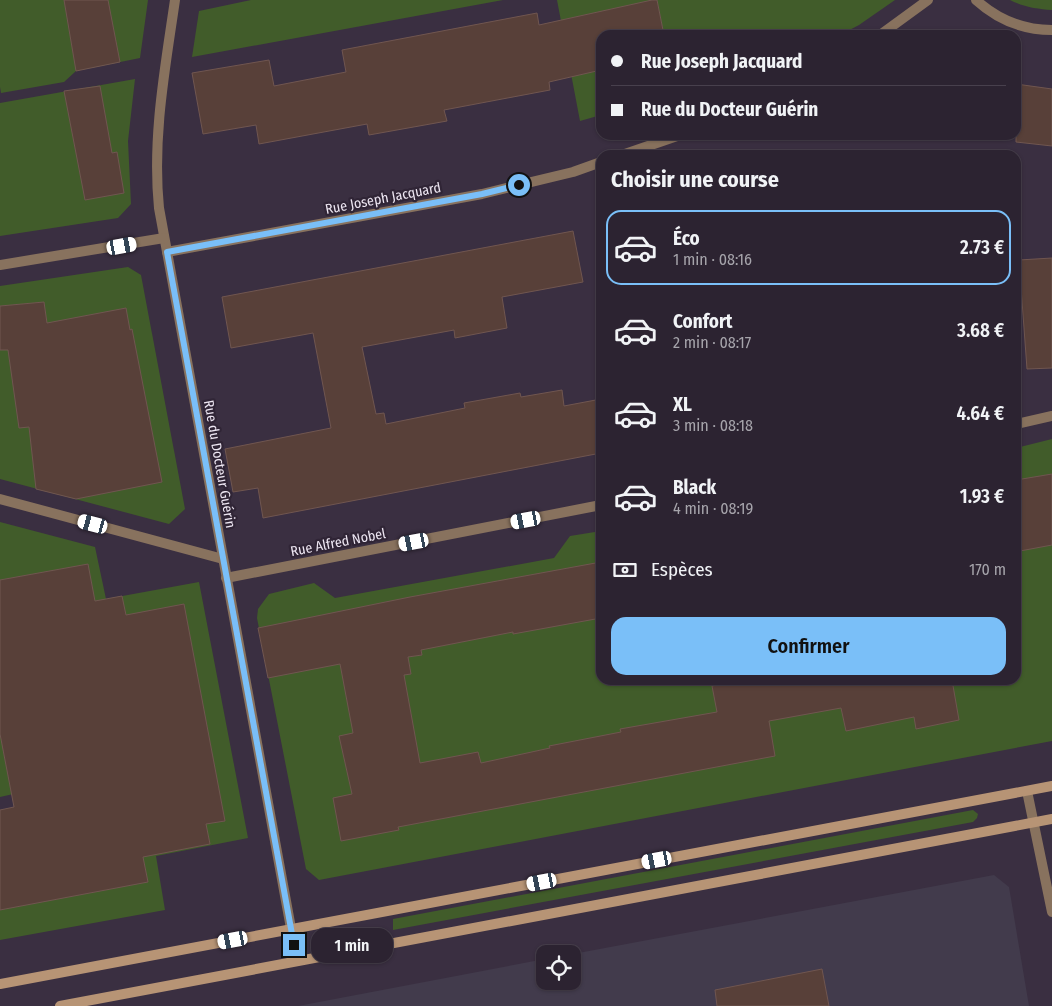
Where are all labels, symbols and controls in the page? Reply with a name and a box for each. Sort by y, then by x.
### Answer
text: Rue Joseph Jacquard [641,50,802,73]
text: Rue du Docteur Guérin [641,98,818,121]
text: Choisir une course [611,166,779,193]
route start [508,174,530,196]
street label: Rue Joseph Jacquard [324,179,442,218]
icon: car [613,225,658,270]
text: Éco [673,227,700,250]
car [105,236,138,256]
text: 2.73 € [960,236,1004,259]
text: 1 min · 08:16 [673,250,752,269]
icon: car [613,308,658,353]
text: Confort [673,310,733,333]
text: 3.68 € [957,319,1004,342]
text: 2 min · 08:17 [673,333,751,352]
icon: car [613,391,658,436]
text: XL [673,393,692,416]
street label: Rue du Docteur Guérin [200,399,239,529]
text: 4.64 € [957,402,1004,425]
text: 3 min · 08:18 [673,416,753,435]
icon: car [613,474,658,519]
text: Black [673,476,716,499]
text: 1.93 € [960,485,1004,508]
text: 4 min · 08:19 [673,499,753,518]
car [509,510,542,530]
car [76,513,109,535]
street label: Rue Alfred Nobel [289,525,387,560]
car [397,532,430,552]
icon: cash [611,556,639,584]
text: Espèces [651,558,713,581]
text: 170 m [969,560,1006,579]
button: Confirmer [611,617,1006,675]
car [640,850,673,870]
car [525,872,558,892]
callout: 1 min [312,928,394,962]
car [216,930,249,950]
route end [283,934,305,956]
text: 1 min [335,936,369,955]
map controls [536,945,581,990]
button: locate [536,945,581,990]

